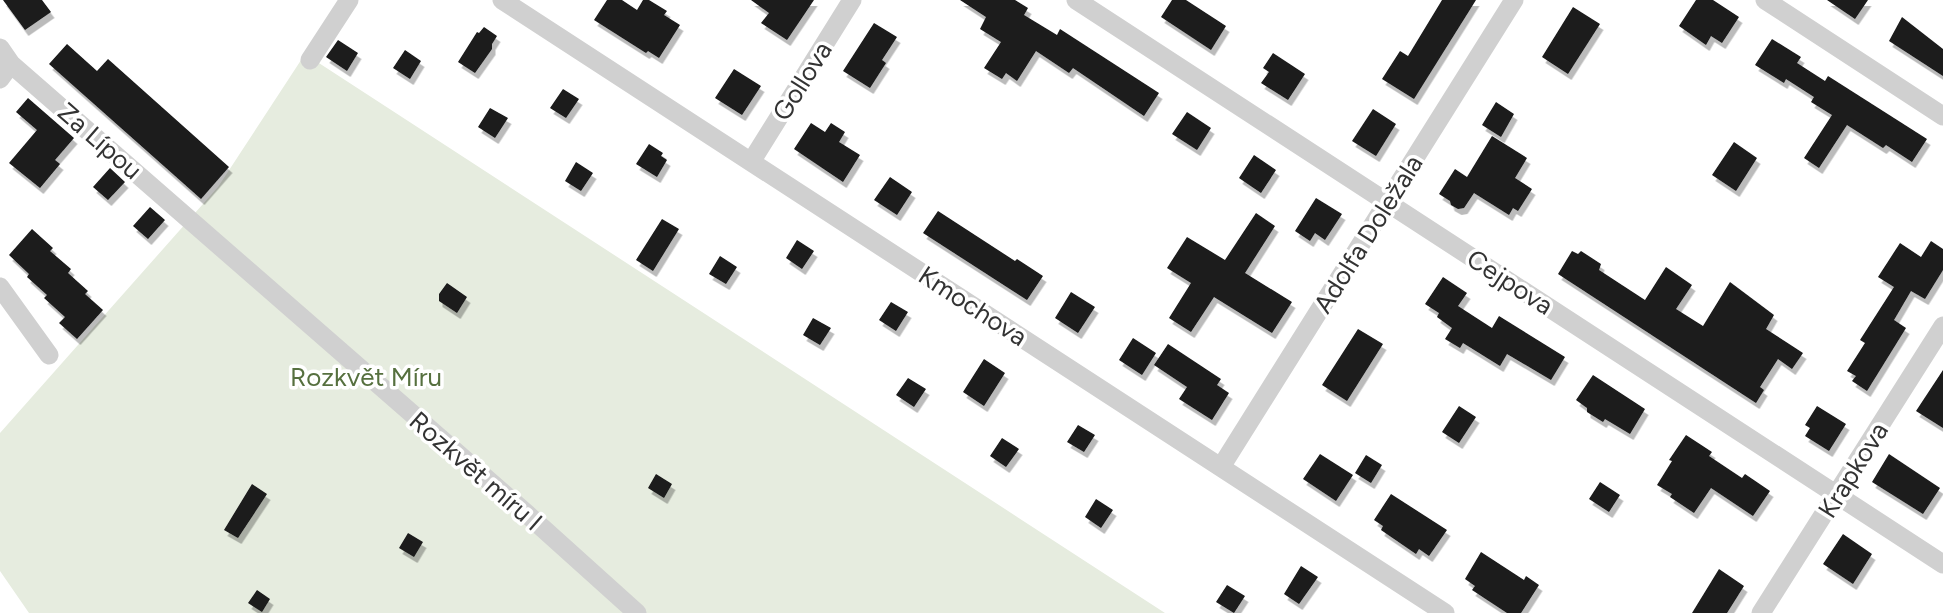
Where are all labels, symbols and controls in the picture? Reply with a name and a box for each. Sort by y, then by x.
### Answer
street label: Gollova [765,35,839,127]
street label: Za Lípou [51,96,149,186]
street label: Adolfa Doležala [1307,149,1429,319]
street label: Cejpova [1461,242,1559,322]
street label: Kmochova [913,259,1033,353]
park label: Rozkvět Míru [290,361,442,393]
street label: Rozkvět míru I [403,405,549,537]
street label: Krapkova [1811,416,1895,524]

